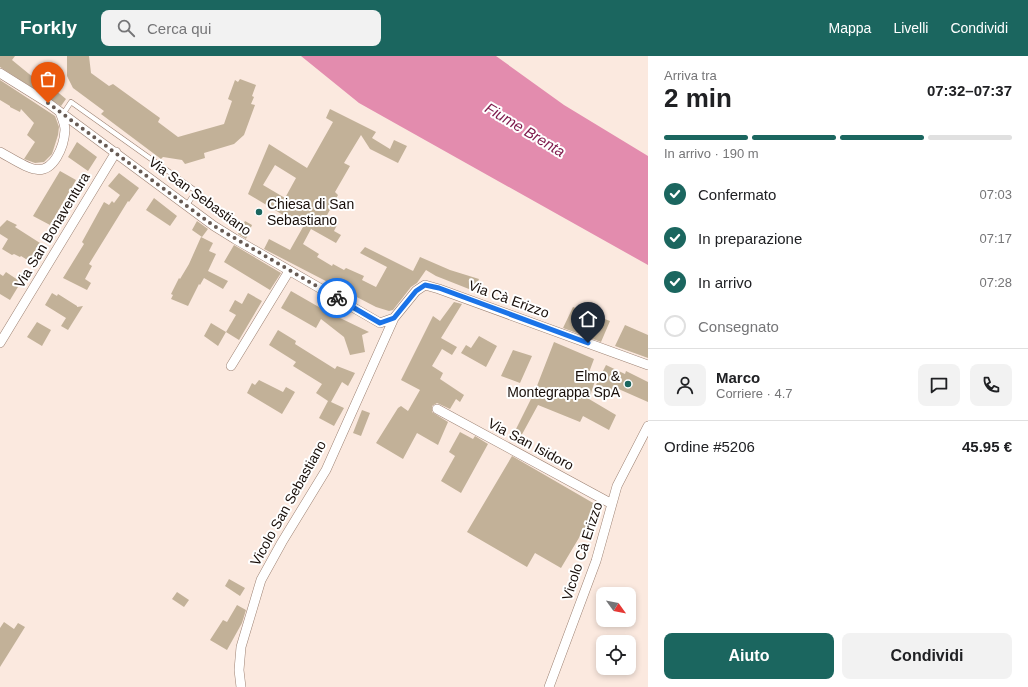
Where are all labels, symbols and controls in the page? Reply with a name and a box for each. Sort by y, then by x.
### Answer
search box [101,10,381,46]
text: Forkly [20,17,77,38]
icon: search [115,17,137,39]
text: Cerca qui [147,20,211,37]
text: Mappa [829,20,871,36]
text: Livelli [893,20,928,36]
text: Condividi [950,20,1008,36]
pin [31,62,65,103]
icon: bag [37,68,59,90]
text: Arriva tra [664,68,717,83]
text: 07:32–07:37 [927,82,1012,99]
text: 2 min [664,83,732,113]
water label: Fiume Brenta [482,99,568,160]
text: In arrivo · 190 m [664,146,759,161]
street label: Via San Sebastiano [146,153,255,239]
street label: Via San Bonaventura [11,169,93,291]
icon: check [664,183,686,205]
text: Confermato [698,186,776,203]
text: 07:03 [979,187,1012,202]
place label: Chiesa di San Sebastiano [267,196,354,228]
marker: Chiesa di San Sebastiano [254,207,264,217]
icon: check [664,227,686,249]
text: In preparazione [698,230,802,247]
text: 07:17 [979,231,1012,246]
icon: check [664,271,686,293]
text: In arrivo [698,274,752,291]
text: 07:28 [979,275,1012,290]
street label: Via Cà Erizzo [467,277,552,321]
courier [317,278,357,318]
icon: bike [326,287,348,309]
pin [571,302,605,343]
icon: home [577,308,599,330]
text: Consegnato [698,318,779,335]
button: person [664,364,706,406]
button: chat [918,364,960,406]
button: phone [970,364,1012,406]
place label: Elmo & Montegrappa SpA [507,368,621,400]
text: Marco [716,369,760,386]
marker: Elmo & Montegrappa SpA [623,379,633,389]
text: Corriere · 4.7 [716,386,793,401]
street label: Via San Isidoro [485,415,577,473]
street label: Vicolo San Sebastiano [247,437,329,568]
text: Ordine #5206 [664,438,755,455]
text: 45.95 € [962,438,1012,455]
street label: Vicolo Cà Erizzo [559,500,606,602]
north arrow [596,587,636,627]
map controls [596,587,636,675]
button: Aiuto [664,633,834,679]
button: Condividi [842,633,1012,679]
button: locate [596,635,636,675]

